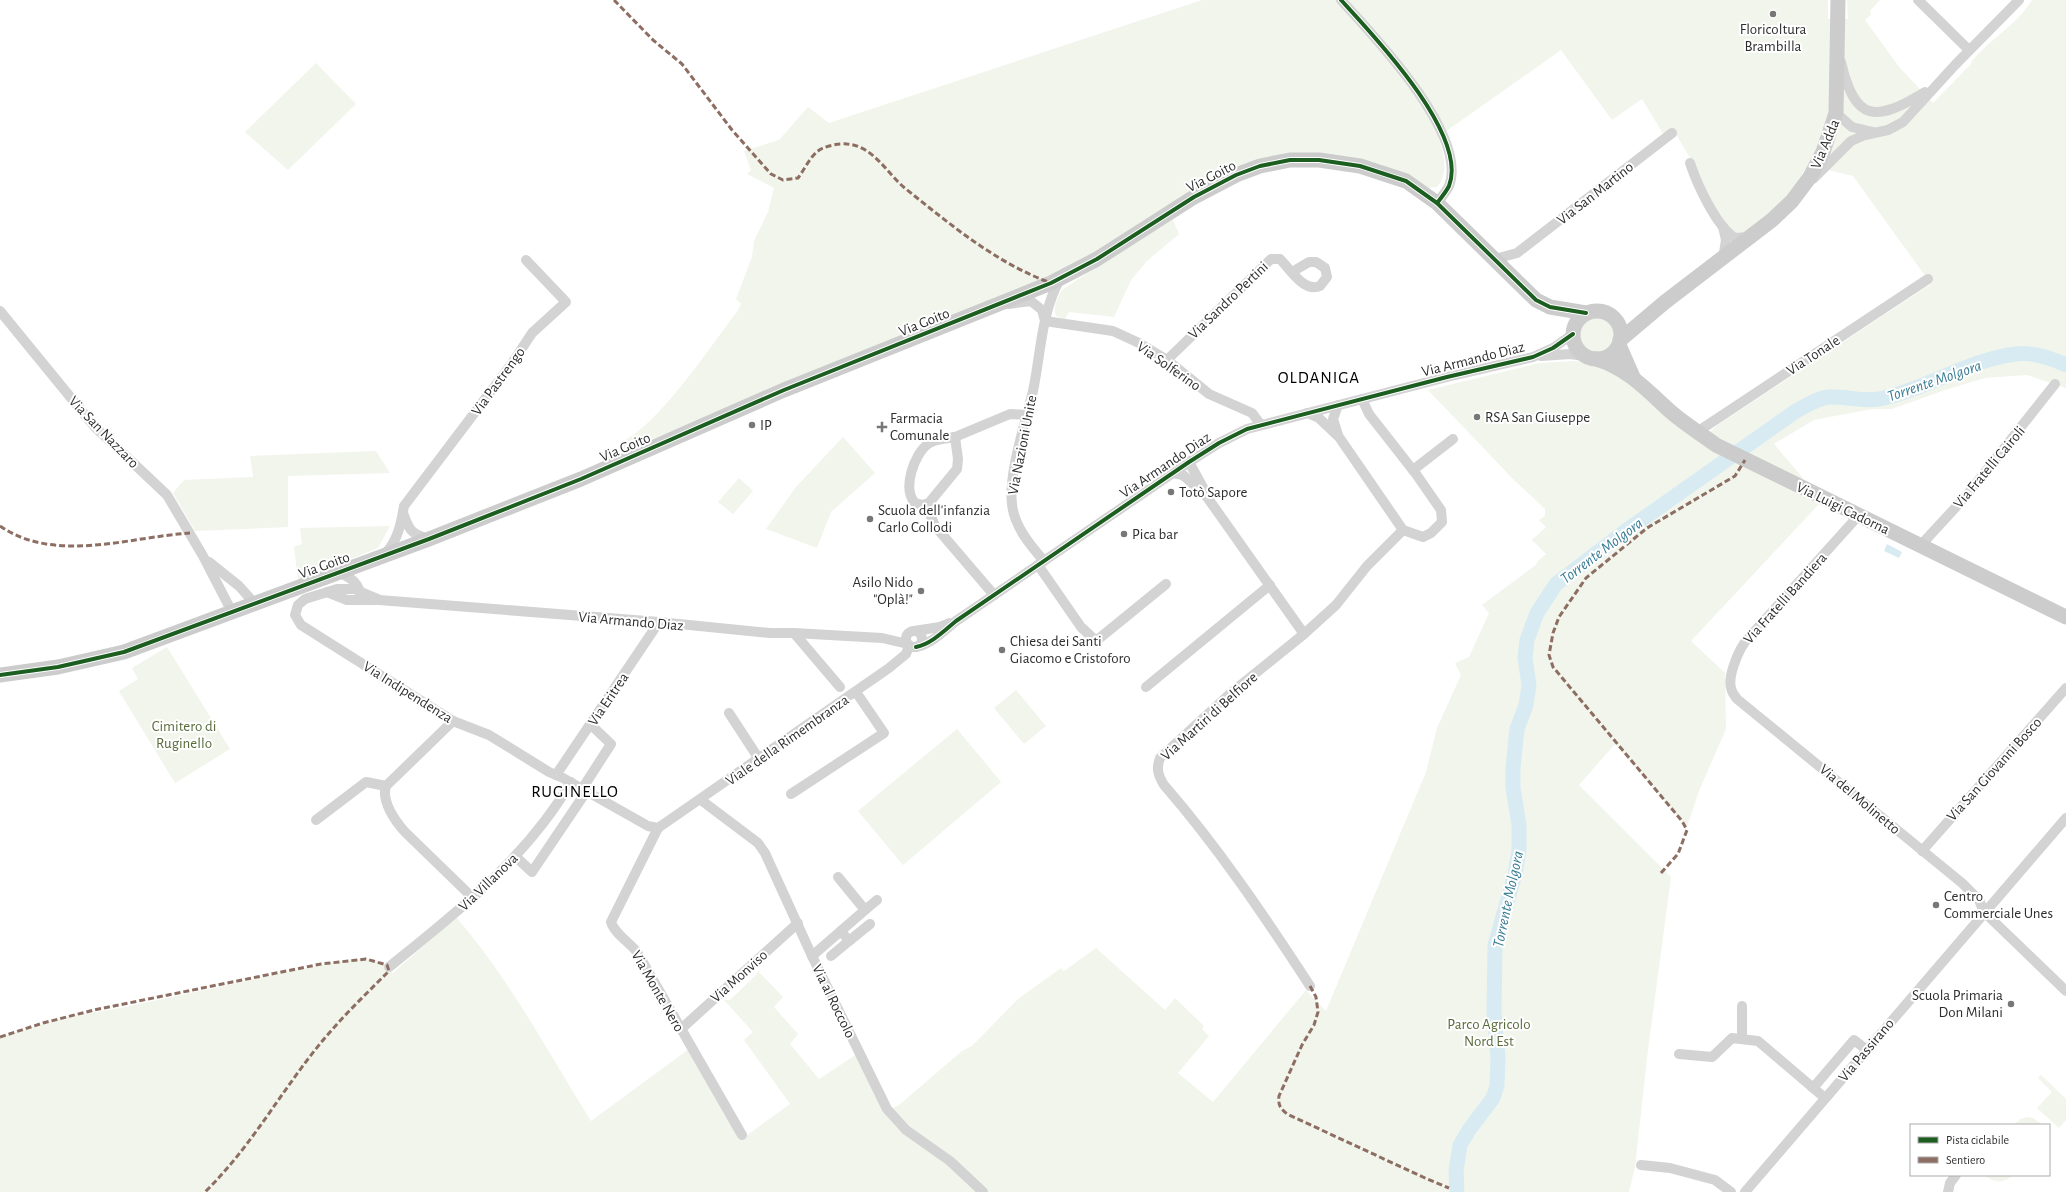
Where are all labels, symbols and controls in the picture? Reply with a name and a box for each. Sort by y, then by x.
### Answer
marker: Floricoltura Brambilla [1768,9,1778,19]
place label: Floricoltura Brambilla [1740,22,1806,54]
street label: Via Adda [1808,117,1843,171]
street label: Via Goito [1184,158,1238,195]
street label: Via San Martino [1554,159,1636,228]
street label: Via Sandro Pertini [1186,259,1271,342]
street label: Via Goito [897,306,952,339]
street label: Via Tonale [1784,333,1843,378]
street label: Via Solferino [1134,339,1203,394]
street label: Via Armando Diaz [1420,339,1526,380]
street label: Via Pastrengo [469,344,528,418]
water label: Torrente Molgora [1885,357,1983,405]
district label: OLDANIGA [1278,369,1360,386]
street label: Via San Nazzaro [66,394,142,471]
street label: Via Nazioni Unite [1005,394,1040,496]
place label: RSA San Giuseppe [1485,410,1590,425]
place label: Farmacia Comunale [890,411,950,443]
marker: RSA San Giuseppe [1472,412,1482,422]
place label: IP [760,418,772,433]
marker: IP [747,420,757,430]
marker: Farmacia Comunale [877,422,887,432]
street label: Via Fratelli Cairoli [1951,423,2028,511]
street label: Via Goito [598,430,653,465]
street label: Via Armando Diaz [1117,430,1213,501]
street label: Via Luigi Cadorna [1794,479,1892,537]
place label: Totò Sapore [1179,485,1248,500]
marker: Totò Sapore [1166,487,1176,497]
place label: Scuola dell'infanzia Carlo Collodi [878,503,990,535]
marker: Scuola dell'infanzia Carlo Collodi [865,514,875,524]
water label: Torrente Molgora [1557,515,1646,587]
place label: Pica bar [1132,527,1178,542]
marker: Pica bar [1119,529,1129,539]
street label: Via Goito [297,549,352,582]
street label: Via Fratelli Bandiera [1741,550,1830,647]
place label: Asilo Nido "Oplà!" [853,575,913,607]
marker: Asilo Nido "Oplà!" [916,586,926,596]
street label: Via Armando Diaz [578,609,684,634]
place label: Chiesa dei Santi Giacomo e Cristoforo [1010,634,1131,666]
marker: Chiesa dei Santi Giacomo e Cristoforo [997,645,1007,655]
street label: Via Indipendenza [360,659,455,726]
street label: Via Martiri di Belfiore [1158,669,1260,763]
street label: Via Eritrea [585,670,632,729]
street label: Viale della Rimembranza [723,692,852,789]
street label: Via San Giovanni Bosco [1944,715,2045,824]
park label: Cimitero di Ruginello [152,719,216,751]
street label: Via del Molinetto [1817,762,1903,837]
district label: RUGINELLO [531,783,619,800]
water label: Torrente Molgora [1490,849,1526,949]
street label: Via Villanova [456,851,521,914]
place label: Centro Commerciale Unes [1944,889,2053,921]
marker: Centro Commerciale Unes [1931,900,1941,910]
street label: Via Monviso [708,947,771,1006]
street label: Via Monte Nero [628,948,687,1034]
street label: Via al Roccolo [809,962,858,1040]
place label: Scuola Primaria Don Milani [1912,988,2003,1020]
marker: Scuola Primaria Don Milani [2006,999,2016,1009]
street label: Via Passirano [1836,1016,1897,1085]
park label: Parco Agricolo Nord Est [1447,1017,1531,1049]
legend [1910,1124,2050,1176]
text: Pista ciclabile [1946,1134,2009,1146]
text: Sentiero [1946,1154,1985,1166]

